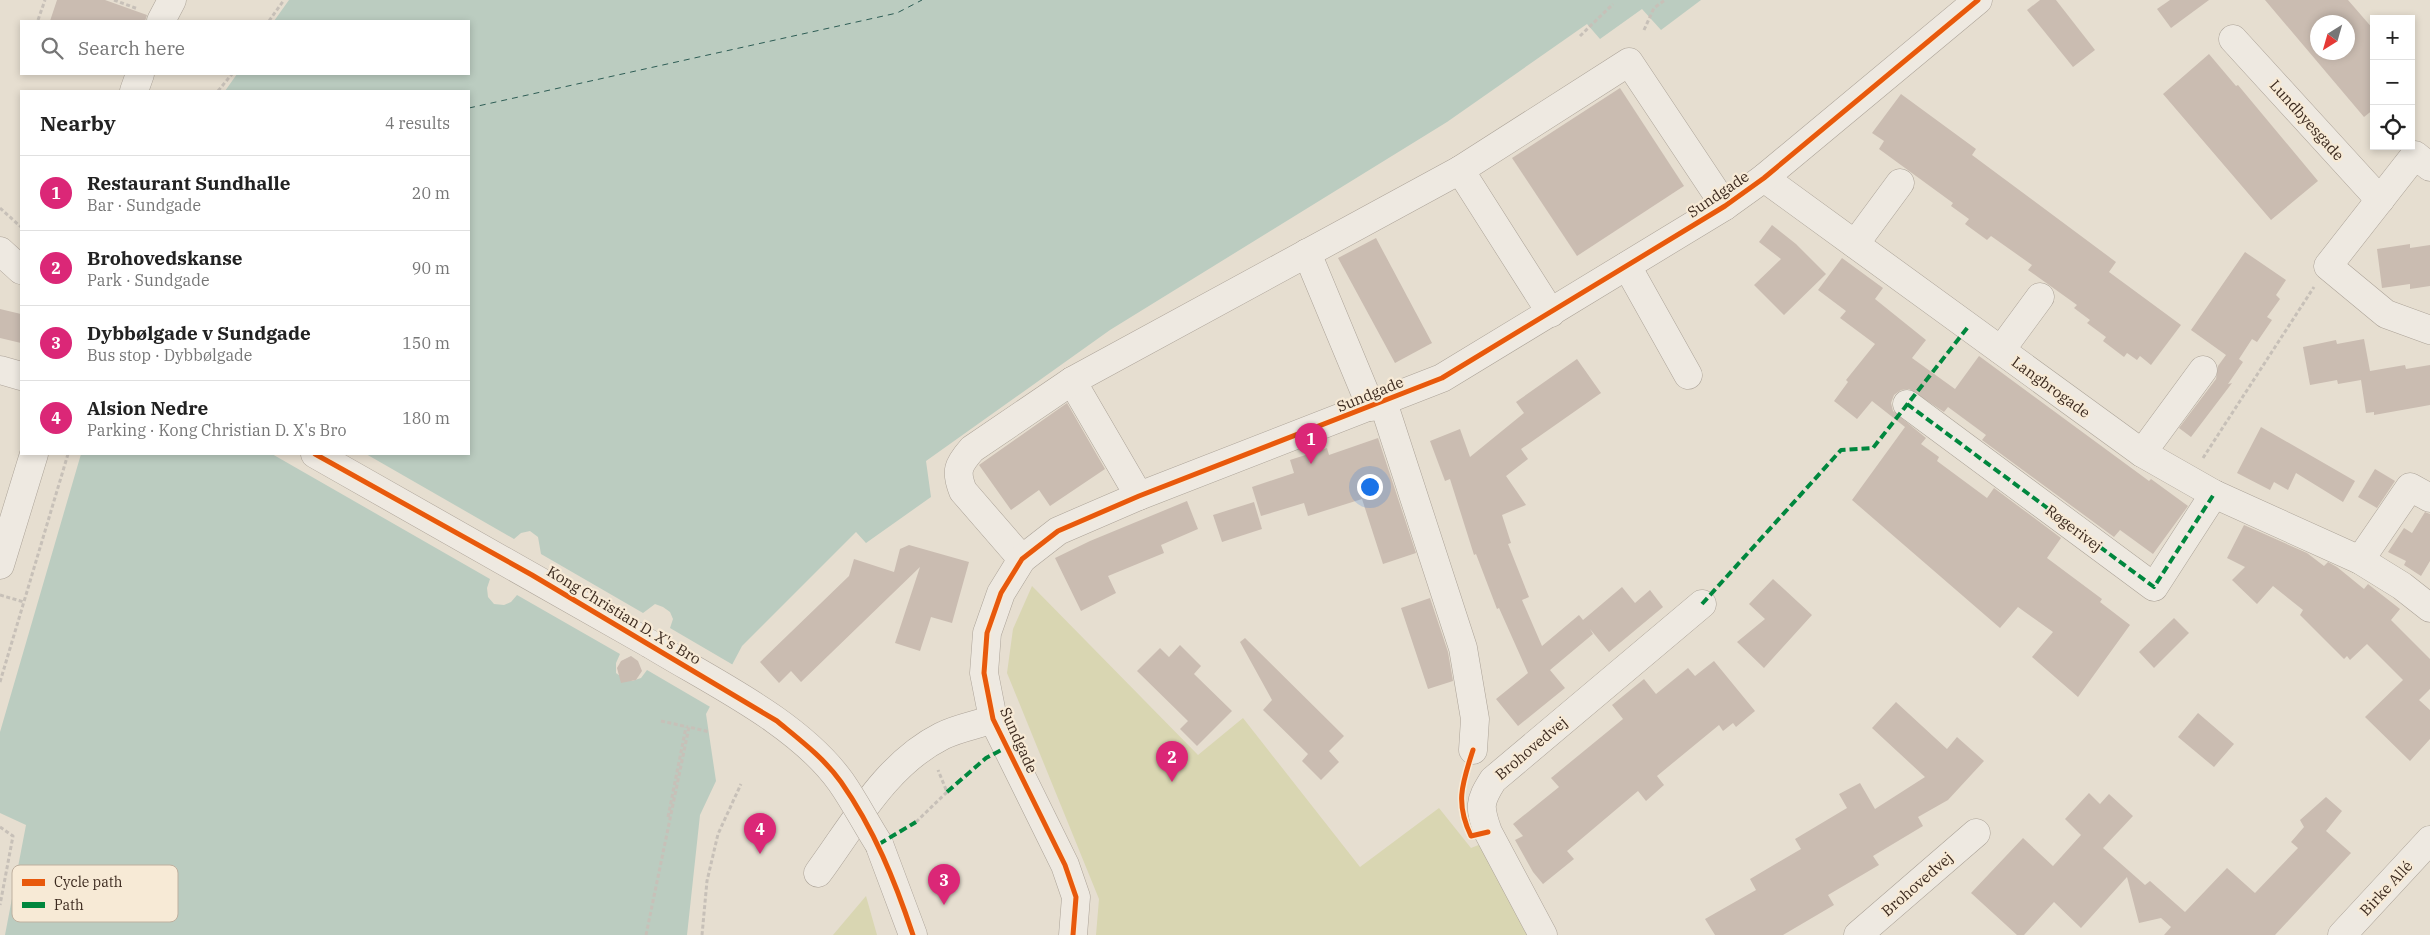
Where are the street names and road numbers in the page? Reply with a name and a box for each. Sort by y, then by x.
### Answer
street label: Lundbyesgade [2266,76,2348,164]
street label: Sundgade [1684,166,1752,222]
street label: Langbrogade [2008,352,2094,422]
street label: Sundgade [1334,372,1406,416]
street label: Røgerivej [2042,500,2106,556]
street label: Kong Christian D. X's Bro [544,561,704,669]
street label: Sundgade [996,704,1042,776]
street label: Brohovedvej [1491,712,1571,784]
street label: Brohovedvej [1877,848,1957,920]
street label: Birke Allé [2356,856,2416,920]

